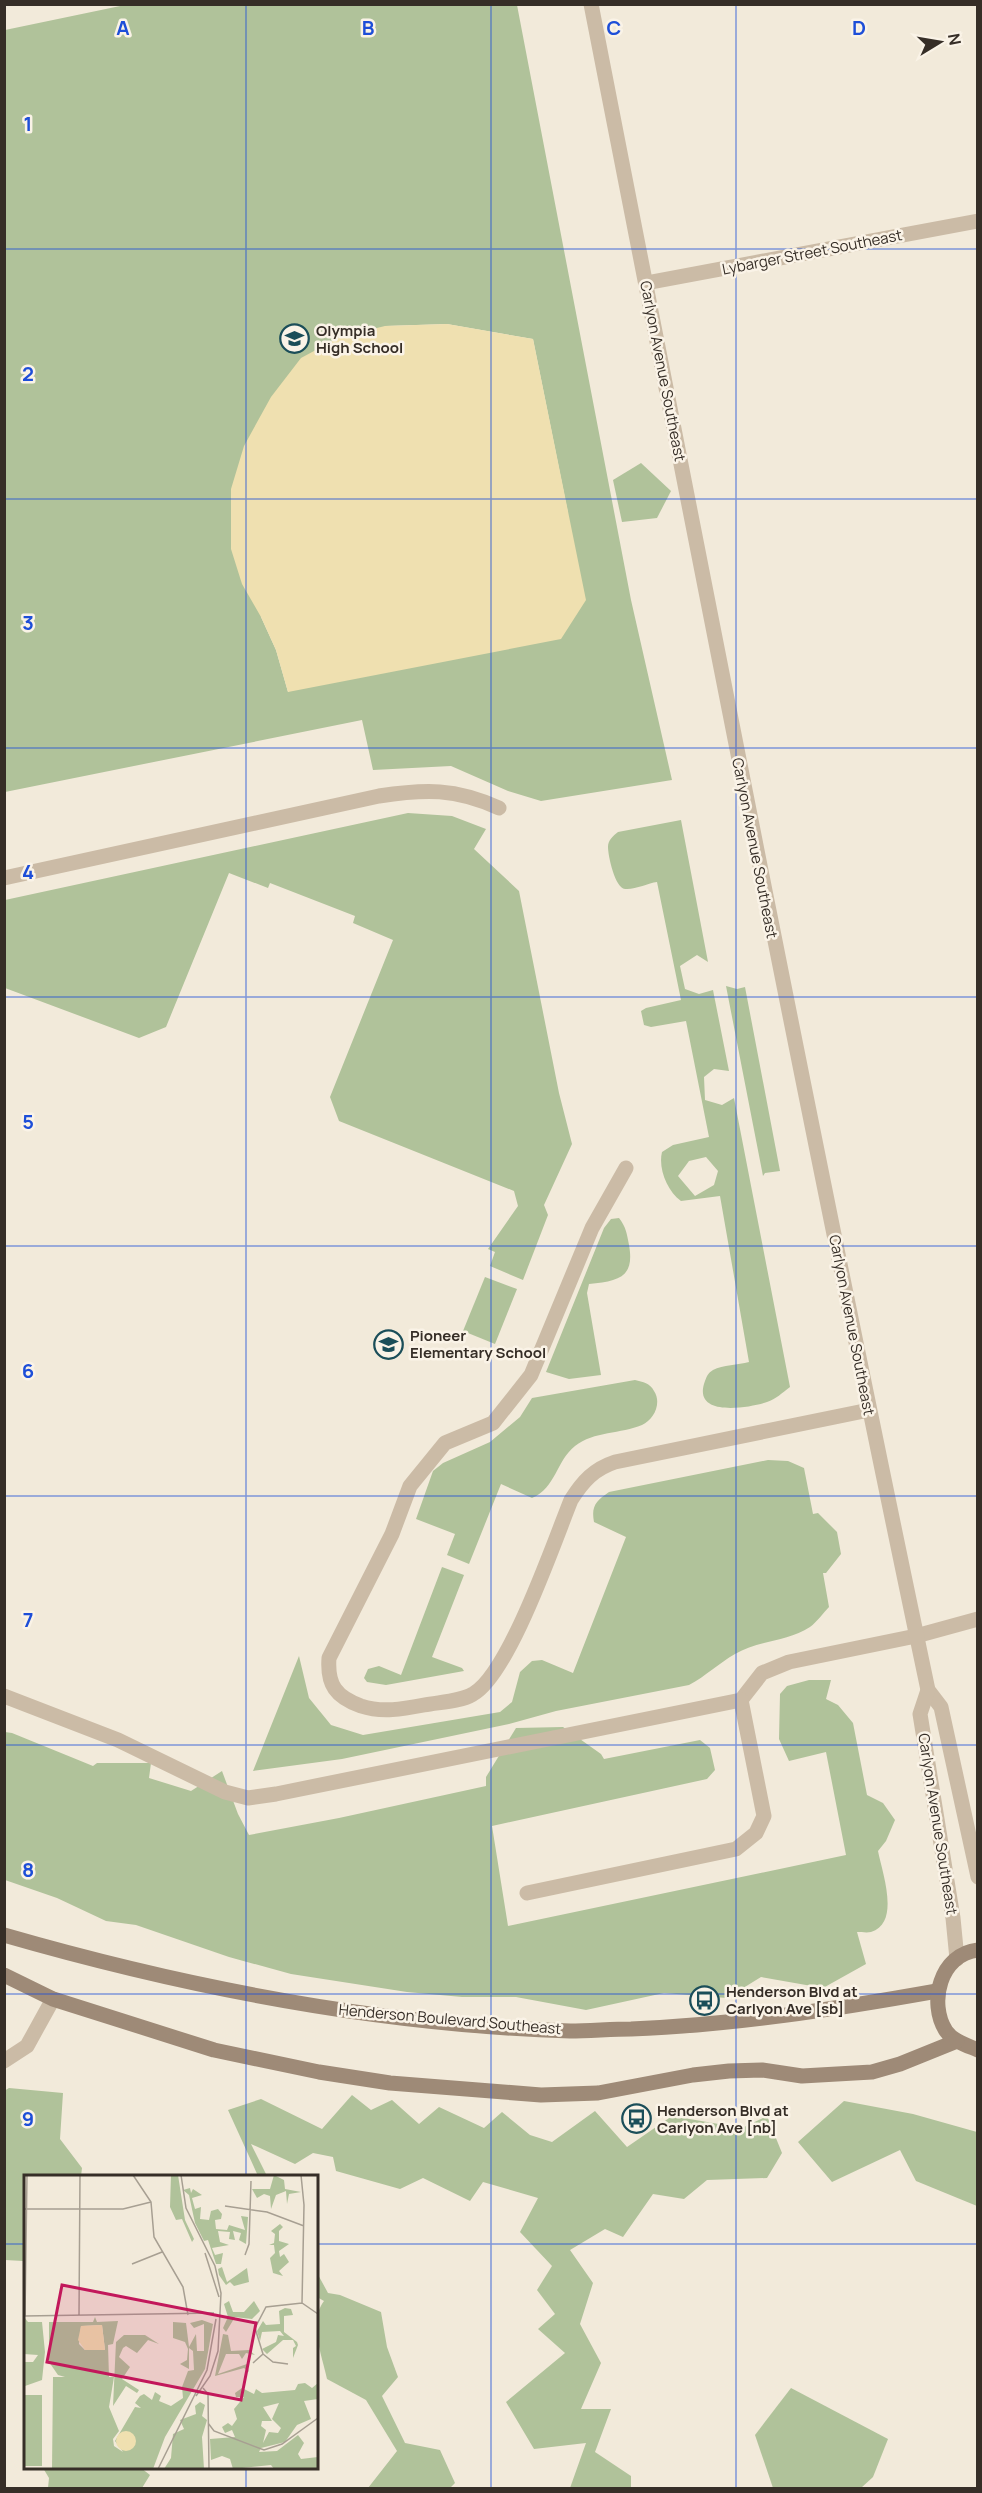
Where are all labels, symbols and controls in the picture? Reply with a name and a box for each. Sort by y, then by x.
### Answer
north arrow [910,12,970,72]
text: A [116,14,130,41]
text: B [362,14,375,41]
text: C [607,14,621,41]
text: D [852,14,866,41]
text: N [943,31,967,47]
text: 1 [24,110,32,137]
street label: Lybarger Street Southeast [720,224,904,280]
street label: Carlyon Avenue Southeast [635,279,691,463]
place label: Olympia High School [316,320,403,358]
school or university icon: Olympia High School [279,323,311,355]
text: 2 [22,360,34,387]
text: 3 [22,609,34,636]
street label: Carlyon Avenue Southeast [727,756,783,940]
text: 4 [22,858,34,885]
text: 5 [22,1108,34,1135]
street label: Carlyon Avenue Southeast [824,1233,880,1417]
place label: Pioneer Elementary School [410,1325,546,1363]
school or university icon: Pioneer Elementary School [373,1328,405,1360]
text: 6 [22,1357,34,1384]
text: 7 [23,1606,33,1633]
street label: Carlyon Avenue Southeast [913,1732,963,1916]
text: 8 [22,1856,34,1883]
place label: Henderson Blvd at Carlyon Ave [sb] [726,1981,858,2019]
bus stop icon: Henderson Blvd at Carlyon Ave [sb] [689,1984,721,2016]
street label: Henderson Boulevard Southeast [338,1999,562,2039]
place label: Henderson Blvd at Carlyon Ave [nb] [657,2100,789,2138]
bus stop icon: Henderson Blvd at Carlyon Ave [nb] [620,2103,652,2135]
text: 9 [22,2105,34,2132]
inset map [24,2175,318,2469]

